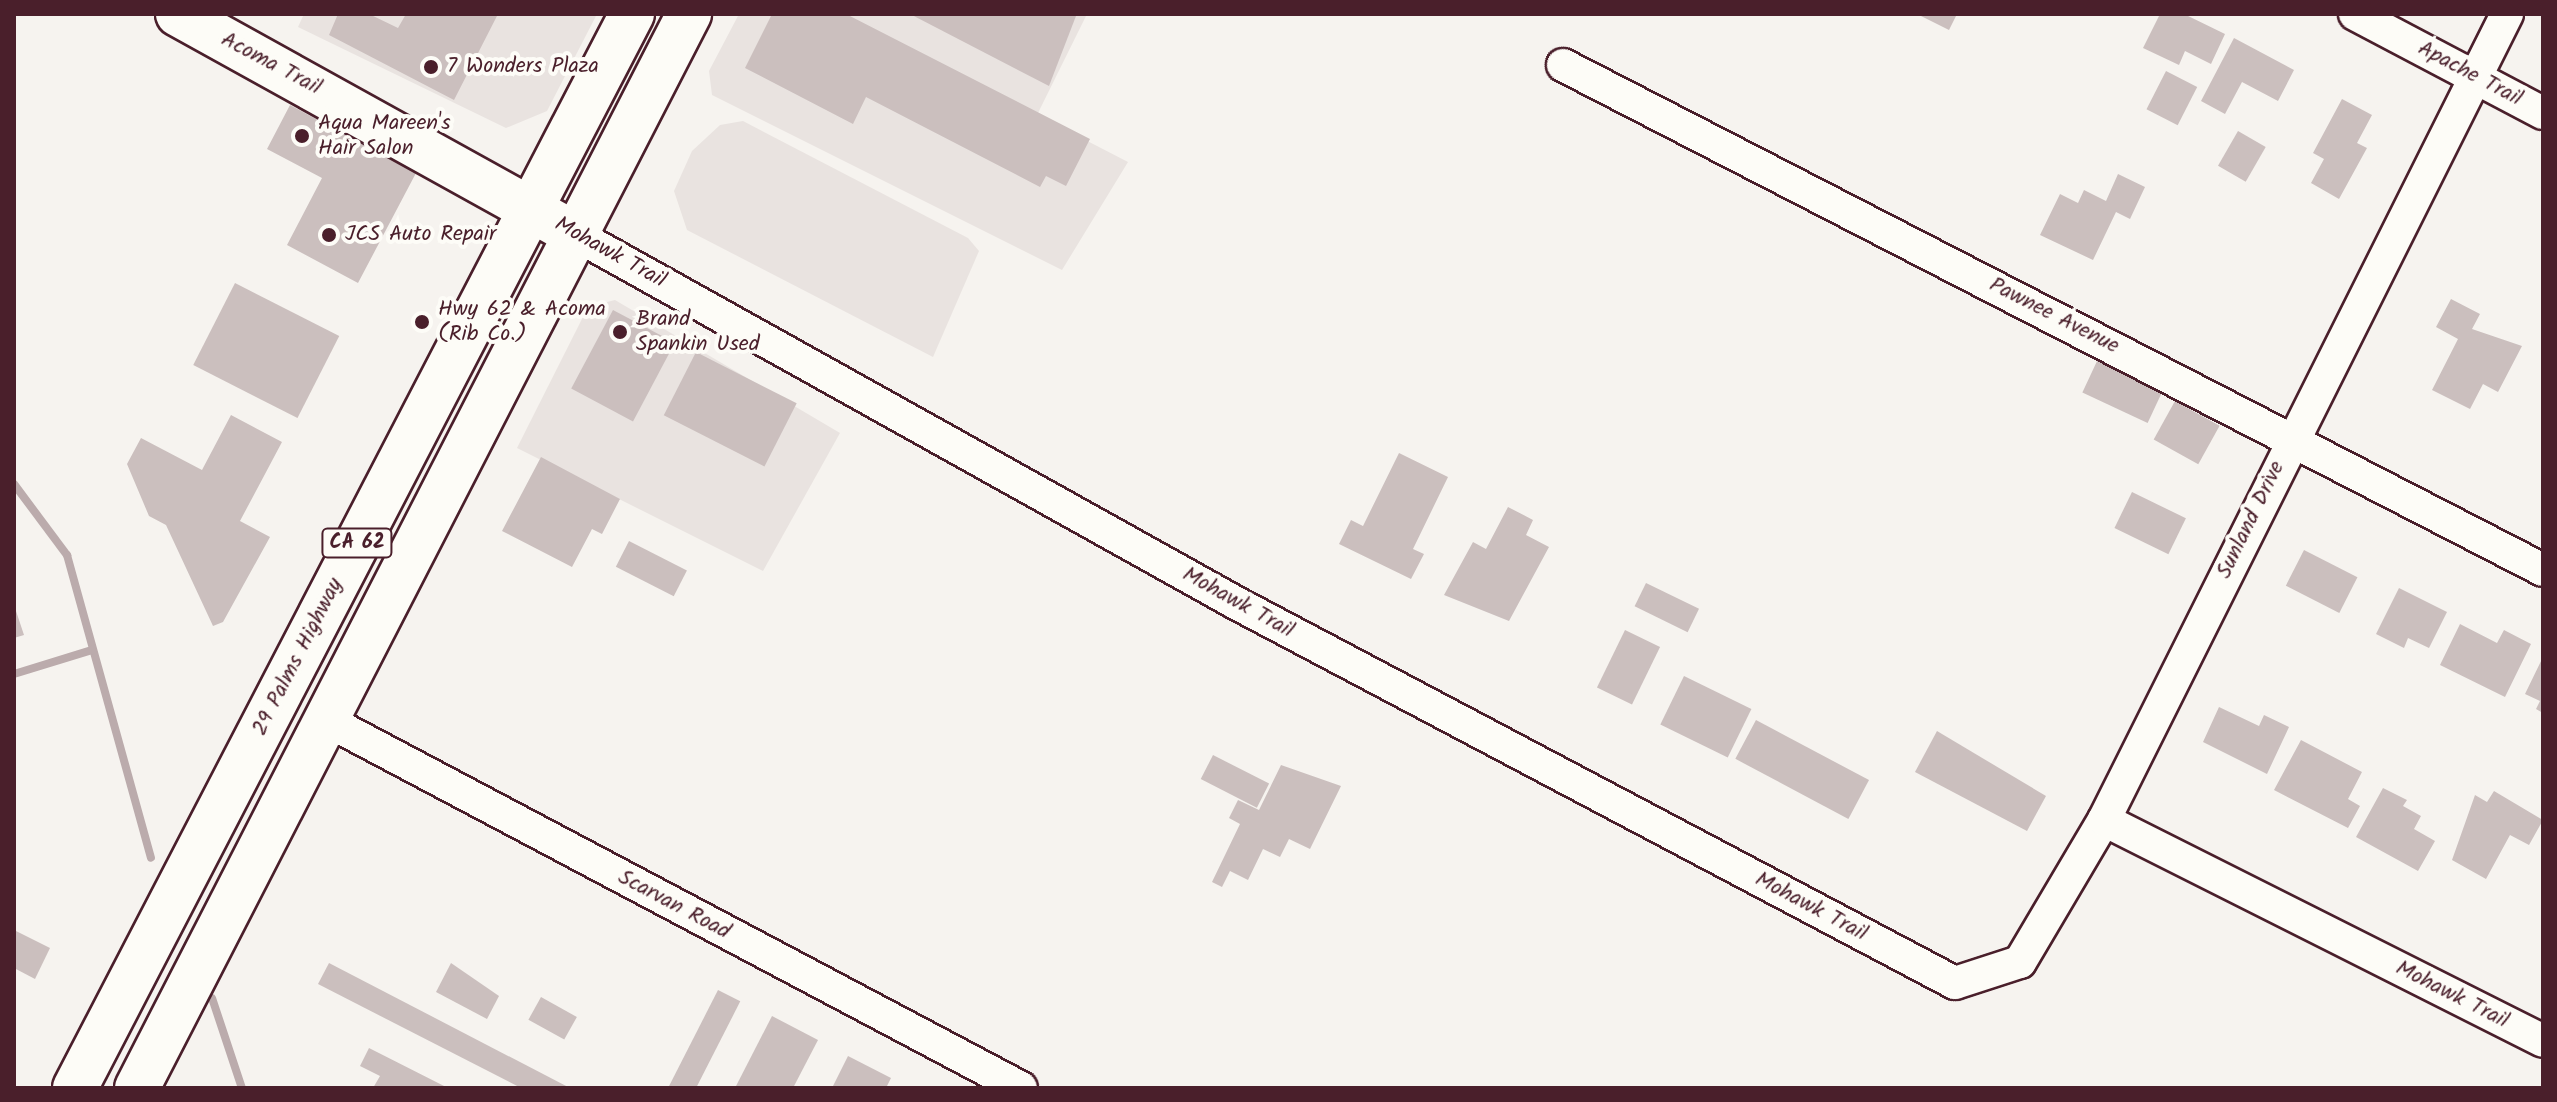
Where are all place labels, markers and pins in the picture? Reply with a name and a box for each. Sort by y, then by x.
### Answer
place label: 7 Wonders Plaza [447,54,599,80]
marker: 7 Wonders Plaza [422,58,440,76]
place label: Aqua Mareen's Hair Salon [318,110,451,162]
marker: Aqua Mareen's Hair Salon [293,127,311,145]
place label: JCS Auto Repair [345,222,496,248]
marker: JCS Auto Repair [320,226,338,244]
place label: Hwy 62 & Acoma (Rib Co.) [438,296,606,348]
place label: Brand Spankin Used [636,306,760,358]
marker: Hwy 62 & Acoma (Rib Co.) [413,313,431,331]
marker: Brand Spankin Used [611,323,629,341]

